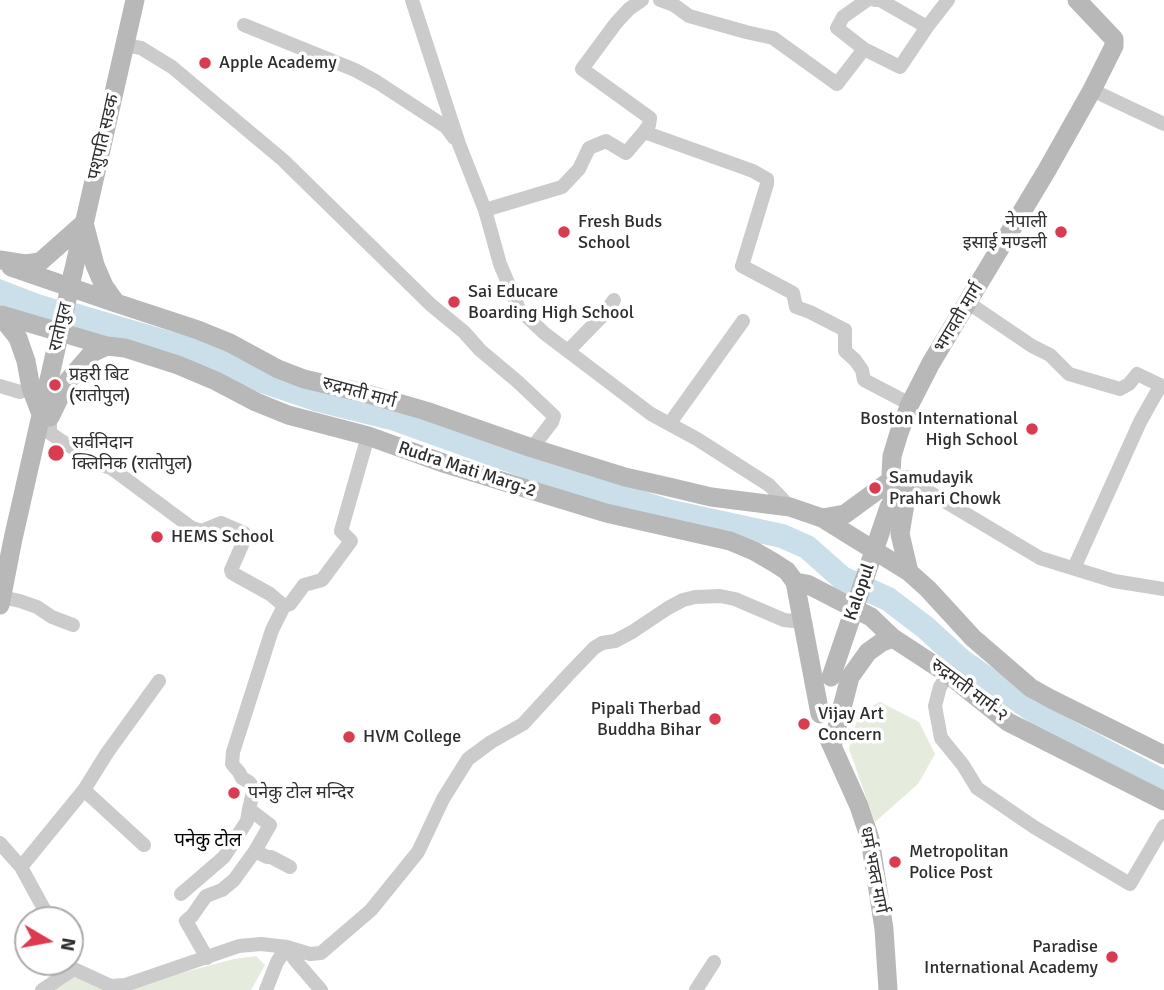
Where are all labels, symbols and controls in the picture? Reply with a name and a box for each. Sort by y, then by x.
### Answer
place label: Apple Academy [219,52,337,74]
marker: Apple Academy [197,55,213,71]
street label: पशुपति सडक [84,92,124,182]
place label: Fresh Buds School [578,211,662,254]
place label: नेपाली इसाई मण्डली [963,211,1047,254]
marker: Fresh Buds School [556,224,572,240]
marker: नेपाली इसाई मण्डली [1053,224,1069,240]
street label: भगवती मार्ग [930,279,988,357]
place label: Sai Educare Boarding High School [468,281,634,324]
marker: Sai Educare Boarding High School [446,294,462,310]
street label: रातोपुल [45,301,77,353]
place label: प्रहरी बिट (रातोपुल) [69,364,130,406]
street label: रुद्रमती मार्ग [320,373,398,413]
marker: प्रहरी बिट (रातोपुल) [47,377,63,393]
place label: Boston International High School [860,408,1018,450]
marker: Boston International High School [1024,421,1040,437]
place label: सर्वनिदान क्लिनिक (रातोपुल) [72,432,192,474]
street label: Rudra Mati Marg-2 [395,438,539,502]
marker: सर्वनिदान क्लिनिक (रातोपुल) [46,443,66,463]
place label: Samudayik Prahari Chowk [889,467,1001,510]
marker: Samudayik Prahari Chowk [867,480,883,496]
place label: HEMS School [171,526,274,548]
marker: HEMS School [149,529,165,545]
street label: Kalopul [840,561,880,623]
street label: रुद्रमती मार्ग-२ [926,655,1012,727]
place label: Pipali Therbad Buddha Bihar [591,698,701,740]
place label: Vijay Art Concern [818,703,884,746]
marker: Pipali Therbad Buddha Bihar [707,711,723,727]
marker: Vijay Art Concern [796,716,812,732]
place label: HVM College [363,726,461,748]
marker: HVM College [341,729,357,745]
place label: पनेकु टोल मन्दिर [248,782,354,804]
marker: पनेकु टोल मन्दिर [226,785,242,801]
street label: धर्म भक्त मार्ग [854,825,892,915]
district label: पनेकु टोल [174,830,242,852]
place label: Metropolitan Police Post [909,841,1009,884]
marker: Metropolitan Police Post [887,854,903,870]
north arrow [14,906,84,976]
text: N [55,936,81,953]
place label: Paradise International Academy [924,936,1098,978]
marker: Paradise International Academy [1104,949,1120,965]

